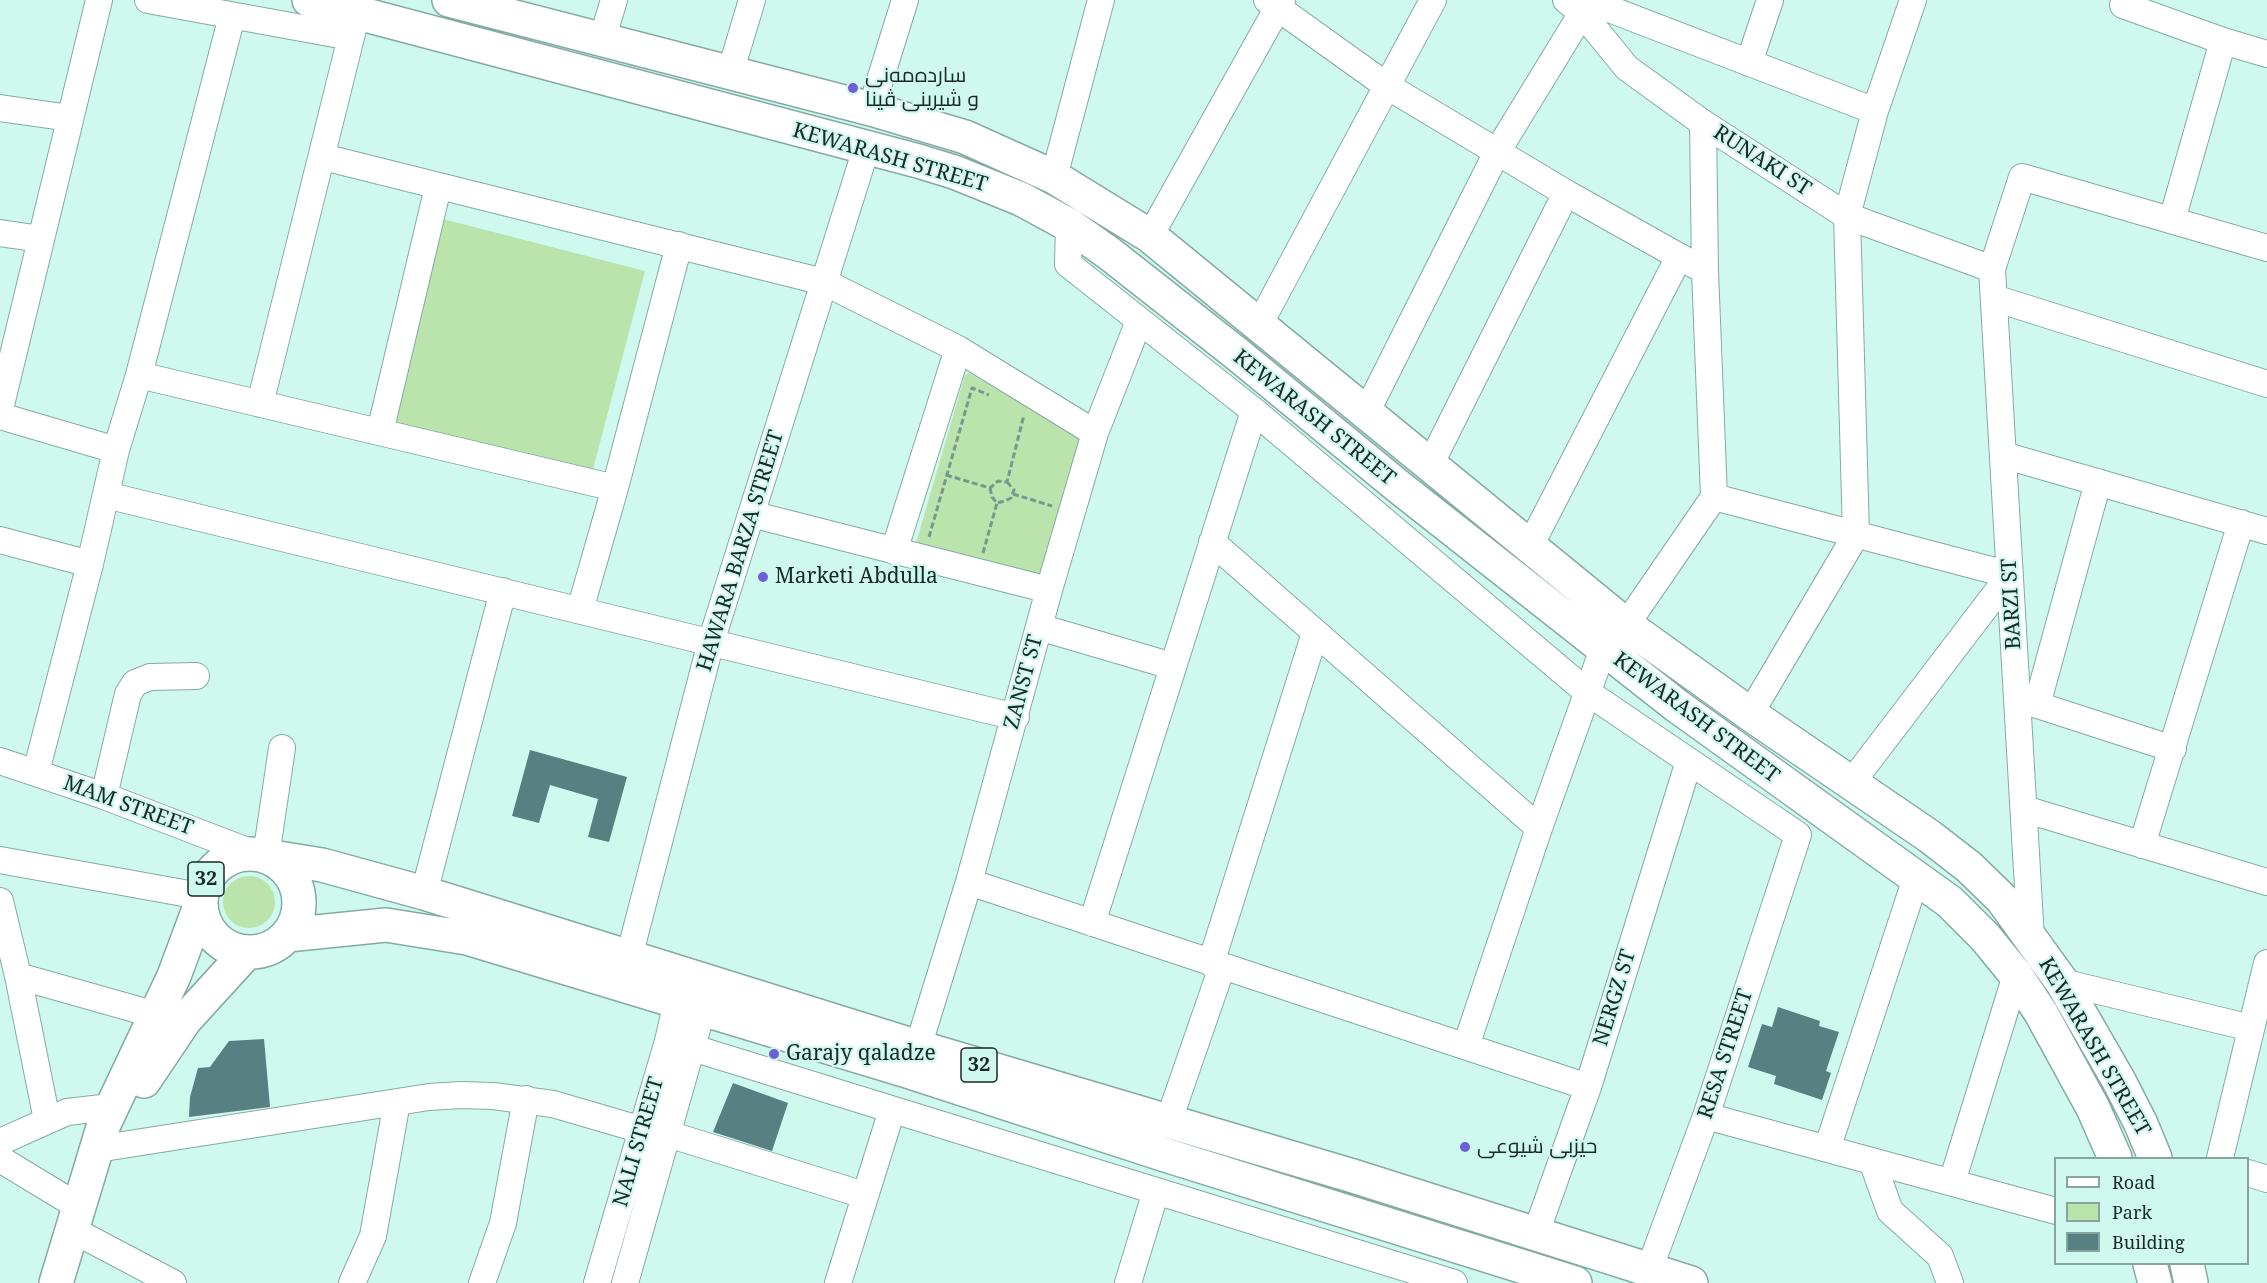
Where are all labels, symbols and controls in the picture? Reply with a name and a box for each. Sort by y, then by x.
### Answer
place label: سارده‌مه‌نی و شیرینی ڤینا [865,63,979,113]
marker: سارده‌مه‌نی و شیرینی ڤینا [846,81,860,95]
street label: KEWARASH STREET [790,118,990,198]
street label: RUNAKI ST [1709,120,1815,202]
street label: KEWARASH STREET [1228,345,1400,491]
street label: HAWARA BARZA STREET [692,427,790,675]
street label: BARZI ST [1997,558,2027,650]
place label: Marketi Abdulla [775,564,938,590]
marker: Marketi Abdulla [756,570,770,584]
street label: ZANST ST [999,632,1049,732]
street label: KEWARASH STREET [1608,647,1784,789]
street label: MAM STREET [60,771,196,841]
road number: 32 [188,862,224,896]
street label: NERGZ ST [1588,947,1642,1049]
street label: KEWARASH STREET [2033,953,2155,1141]
street label: RESA STREET [1693,986,1759,1122]
place label: Garajy qaladze [786,1041,936,1067]
marker: Garajy qaladze [767,1047,781,1061]
road number: 32 [961,1048,997,1082]
street label: NALI STREET [608,1074,670,1210]
place label: حیزبی شیوعی [1477,1134,1597,1160]
marker: حیزبی شیوعی [1458,1140,1472,1154]
legend [2054,1157,2249,1265]
text: Road [2112,1170,2155,1194]
text: Park [2112,1200,2152,1224]
text: Building [2112,1230,2185,1254]

